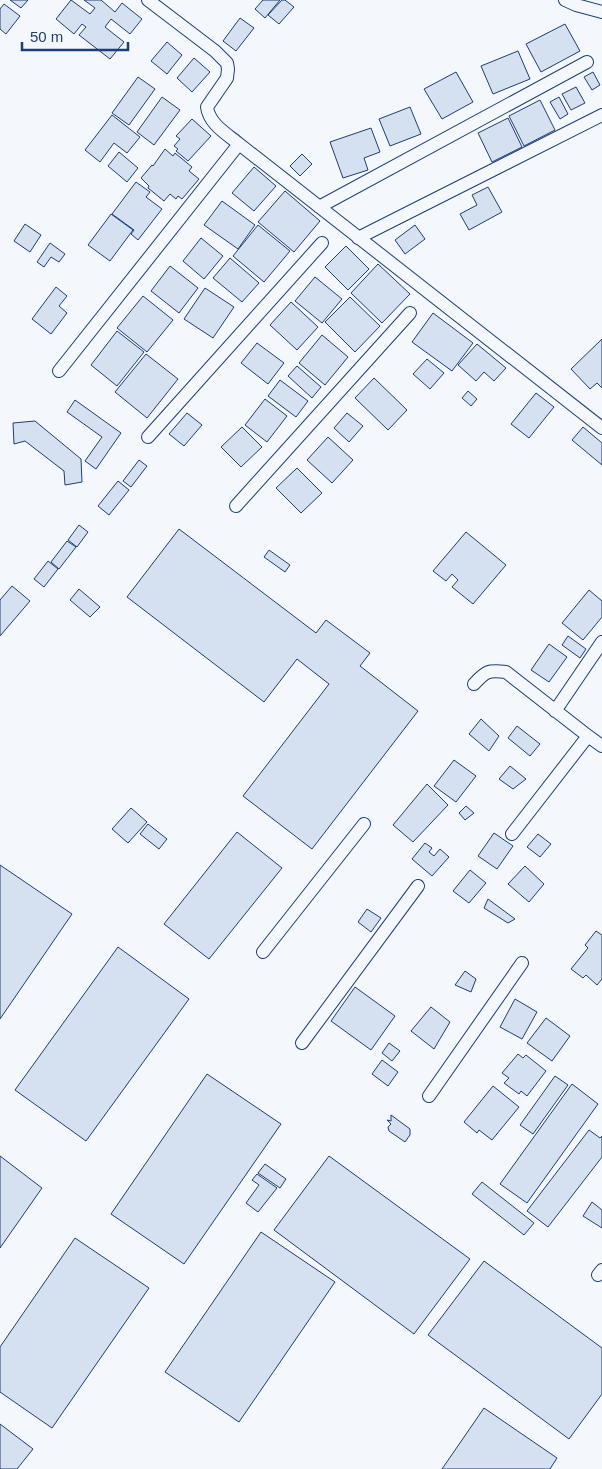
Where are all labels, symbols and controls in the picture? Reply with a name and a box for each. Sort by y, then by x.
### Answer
scale bar [22,20,129,52]
text: 50 m [30,28,63,45]

